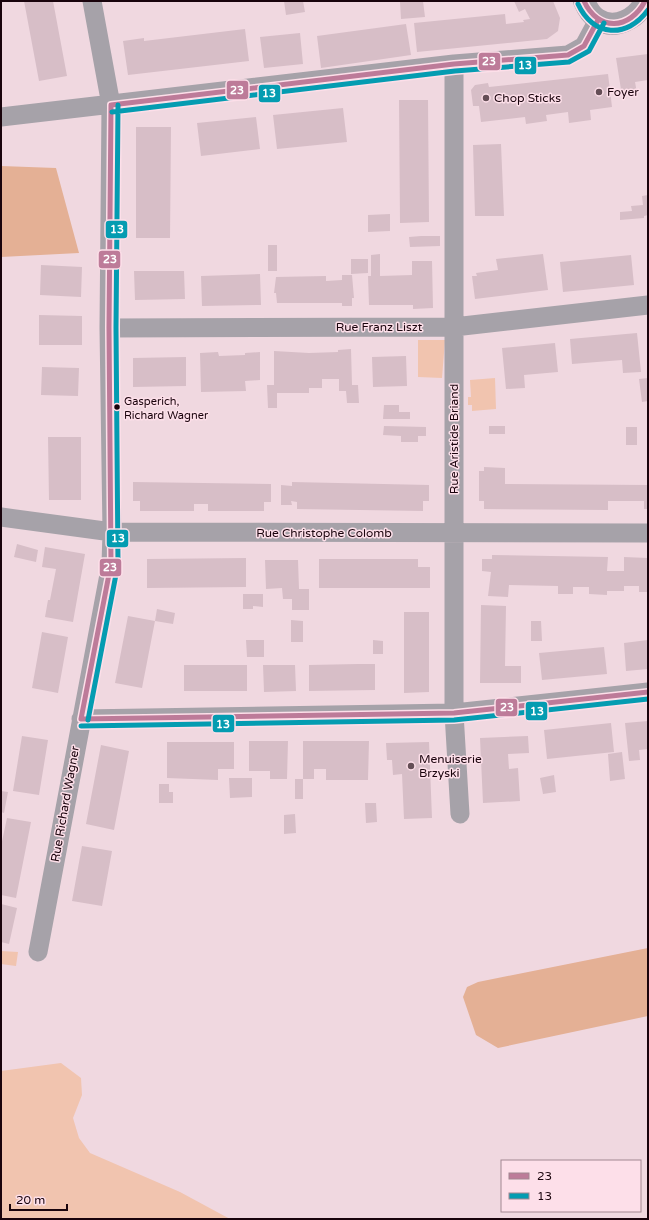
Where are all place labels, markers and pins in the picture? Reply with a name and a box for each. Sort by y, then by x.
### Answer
place label: Foyer [607,85,639,99]
marker: Foyer [594,87,604,97]
place label: Chop Sticks [494,91,561,105]
marker: Chop Sticks [481,93,491,103]
place label: Gasperich, Richard Wagner [124,395,209,422]
marker: Gasperich, Richard Wagner [112,402,122,412]
place label: Menuiserie Brzyski [419,752,482,780]
marker: Menuiserie Brzyski [406,761,416,771]

